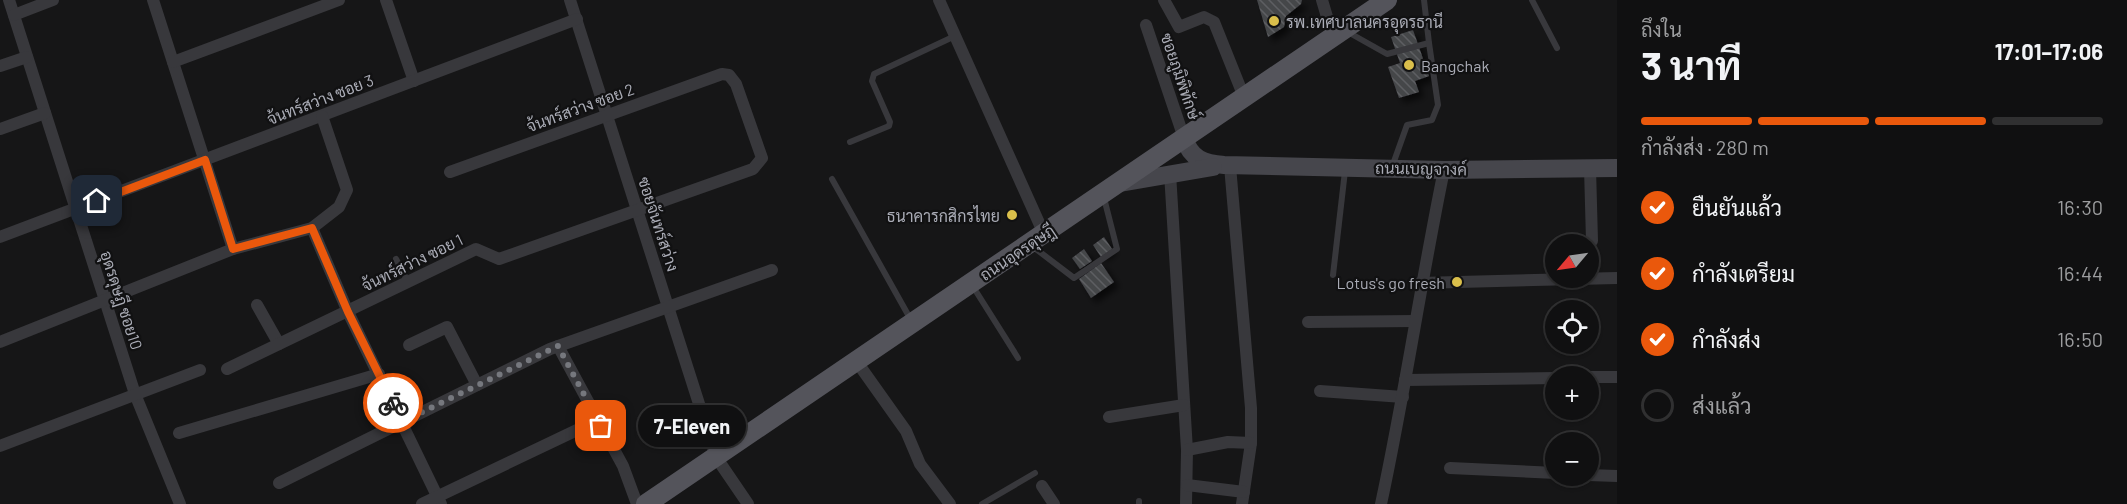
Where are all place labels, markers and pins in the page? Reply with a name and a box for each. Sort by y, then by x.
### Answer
place label: รพ.เทศบาลนครอุดรธานี [1286,11,1443,34]
marker: รพ.เทศบาลนครอุดรธานี [1267,14,1281,28]
place label: Bangchak [1421,56,1489,75]
marker: Bangchak [1402,58,1416,72]
pin [71,175,122,226]
place label: ธนาคารกสิกรไทย [887,205,1000,225]
marker: ธนาคารกสิกรไทย [1005,208,1019,222]
place label: Lotus's go fresh [1336,273,1445,292]
marker: Lotus's go fresh [1450,275,1464,289]
pin [575,400,626,451]
callout: 7-Eleven [637,405,745,447]

